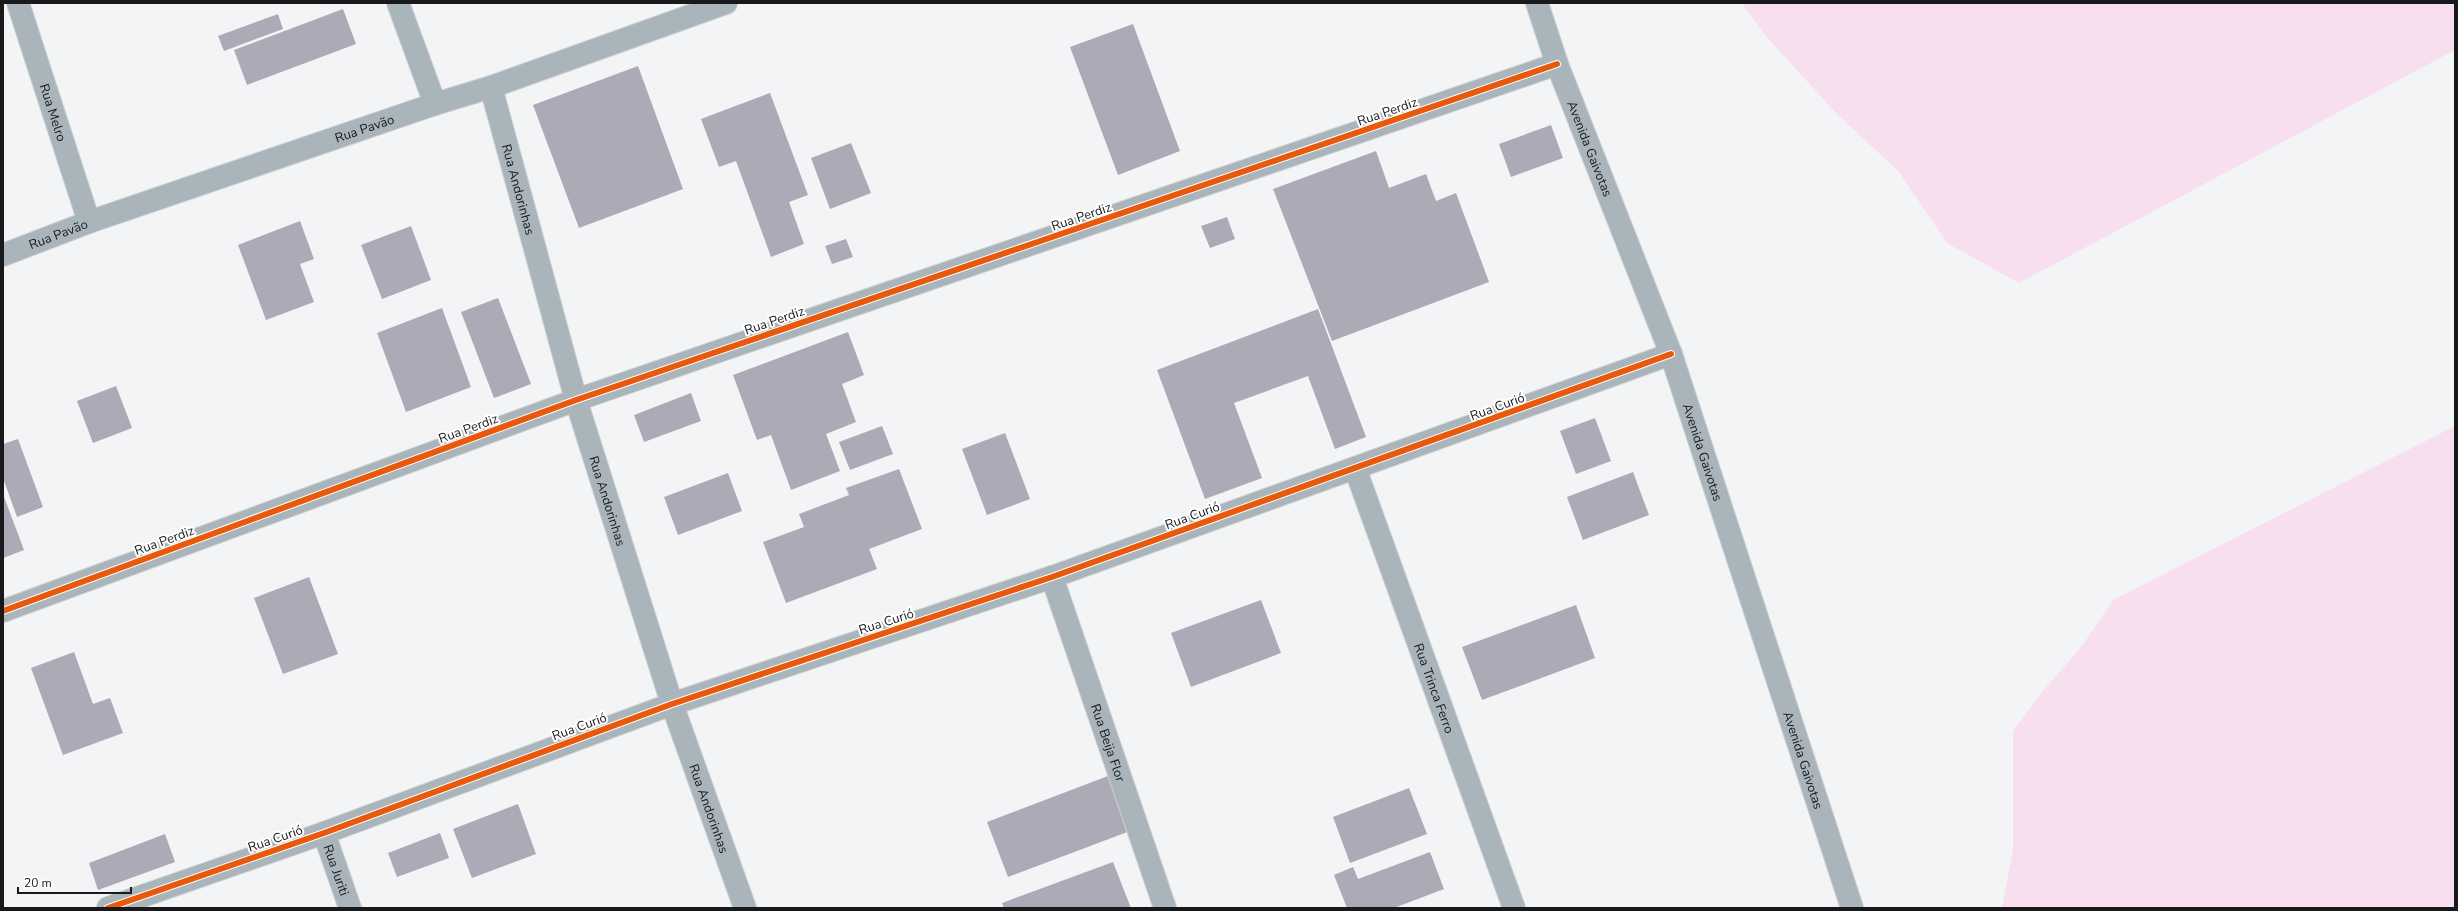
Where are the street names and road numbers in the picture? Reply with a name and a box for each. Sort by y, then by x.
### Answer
street label: Rua Melro [35,81,70,144]
street label: Rua Perdiz [1355,93,1420,131]
street label: Avenida Gaivotas [1562,98,1616,200]
street label: Rua Pavão [333,111,397,148]
street label: Rua Andorinhas [497,142,539,237]
street label: Rua Perdiz [1049,198,1114,236]
street label: Rua Pavão [26,215,90,254]
street label: Rua Perdiz [742,302,807,340]
street label: Rua Curió [1467,389,1527,425]
street label: Avenida Gaivotas [1678,401,1726,504]
street label: Rua Perdiz [436,410,501,448]
street label: Rua Andorinhas [584,454,630,548]
street label: Rua Curió [1162,498,1222,534]
street label: Rua Perdiz [132,522,197,560]
street label: Rua Curió [856,605,916,639]
street label: Rua Trinca Ferro [1409,641,1458,736]
street label: Rua Beija Flor [1086,702,1129,785]
street label: Rua Curió [549,709,609,745]
street label: Avenida Gaivotas [1778,709,1827,812]
street label: Rua Andorinhas [684,762,733,856]
street label: Rua Curió [245,821,305,857]
street label: Rua Juriti [319,842,353,898]

